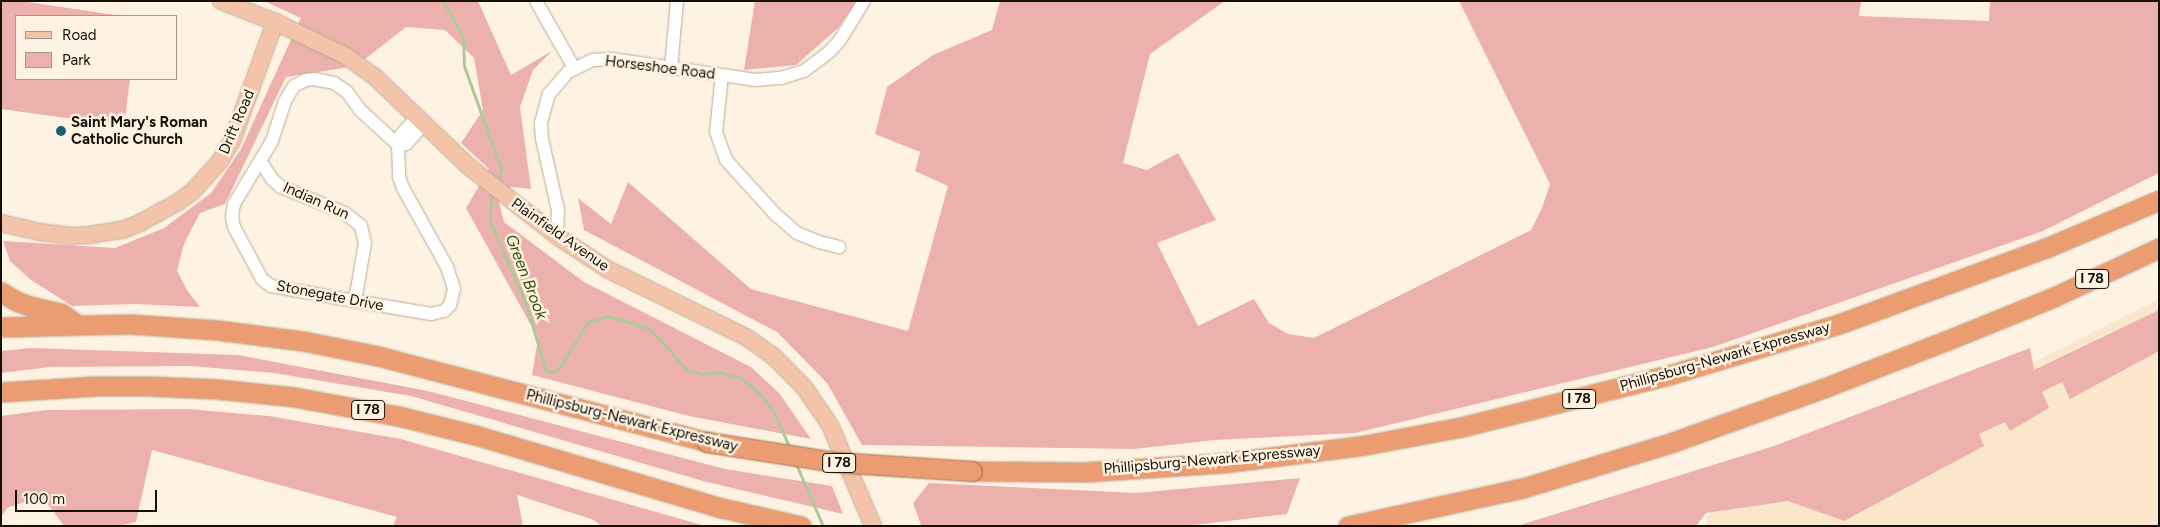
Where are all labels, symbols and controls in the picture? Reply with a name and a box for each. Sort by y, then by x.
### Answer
legend [15,15,178,80]
text: Road [62,26,97,44]
text: Park [62,51,91,69]
street label: Horseshoe Road [604,52,716,84]
street label: Drift Road [215,87,259,157]
place label: Saint Mary's Roman Catholic Church [71,113,208,148]
marker: Saint Mary's Roman Catholic Church [55,125,67,137]
street label: Indian Run [280,178,352,224]
street label: Plainfield Avenue [508,195,612,275]
water label: Green Brook [501,232,551,322]
road number: I 78 [2074,268,2110,290]
street label: Stonegate Drive [275,277,385,315]
street label: Phillipsburg-Newark Expressway [1618,318,1832,396]
street label: Phillipsburg-Newark Expressway [524,386,740,456]
road number: I 78 [1562,388,1596,410]
road number: I 78 [350,398,386,422]
street label: Phillipsburg-Newark Expressway [1103,442,1321,478]
road number: I 78 [822,452,856,474]
scale bar [18,480,160,512]
text: 100 m [23,490,65,508]

